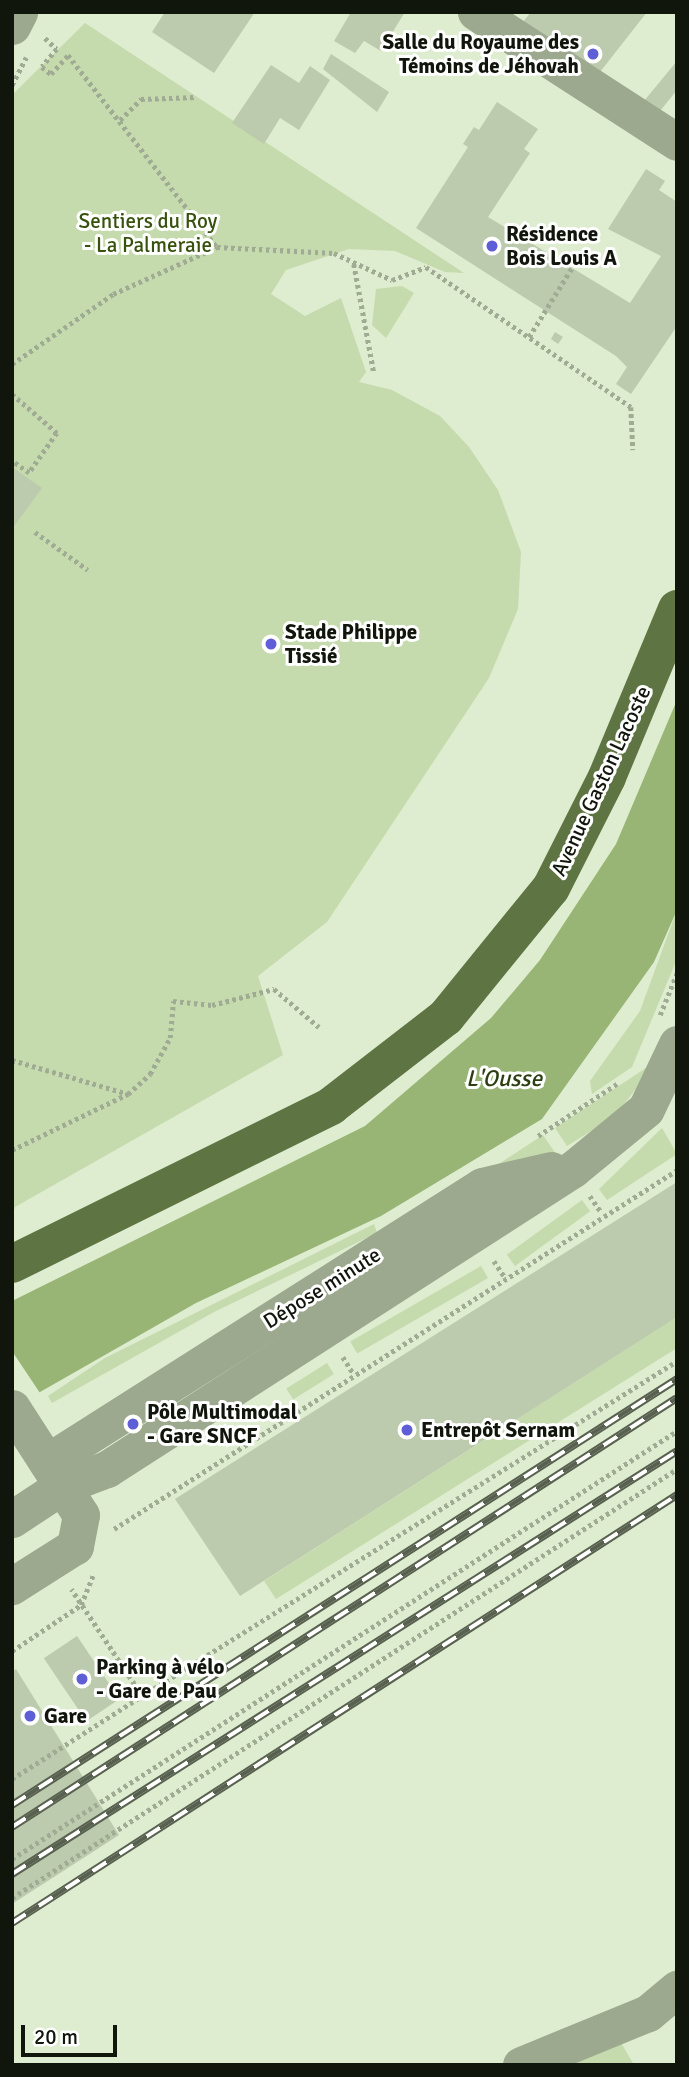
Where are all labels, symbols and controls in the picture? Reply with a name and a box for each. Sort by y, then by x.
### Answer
place label: Salle du Royaume des Témoins de Jéhovah [382,29,579,79]
marker: Salle du Royaume des Témoins de Jéhovah [585,46,601,62]
park label: Sentiers du Roy - La Palmeraie [79,208,217,258]
place label: Résidence Bois Louis A [506,221,617,271]
marker: Résidence Bois Louis A [484,238,500,254]
place label: Stade Philippe Tissié [285,619,417,669]
marker: Stade Philippe Tissié [263,636,279,652]
street label: Avenue Gaston Lacoste [546,682,656,880]
water label: L'Ousse [466,1065,542,1093]
street label: Dépose minute [259,1242,385,1334]
place label: Pôle Multimodal - Gare SNCF [147,1399,297,1449]
marker: Pôle Multimodal - Gare SNCF [125,1416,141,1432]
place label: Entrepôt Sernam [421,1417,575,1443]
marker: Entrepôt Sernam [399,1422,415,1438]
place label: Parking à vélo - Gare de Pau [96,1654,225,1704]
marker: Parking à vélo - Gare de Pau [74,1671,90,1687]
place label: Gare [44,1703,87,1729]
marker: Gare [22,1708,38,1724]
scale bar [24,2010,121,2054]
text: 20 m [34,2024,78,2050]

